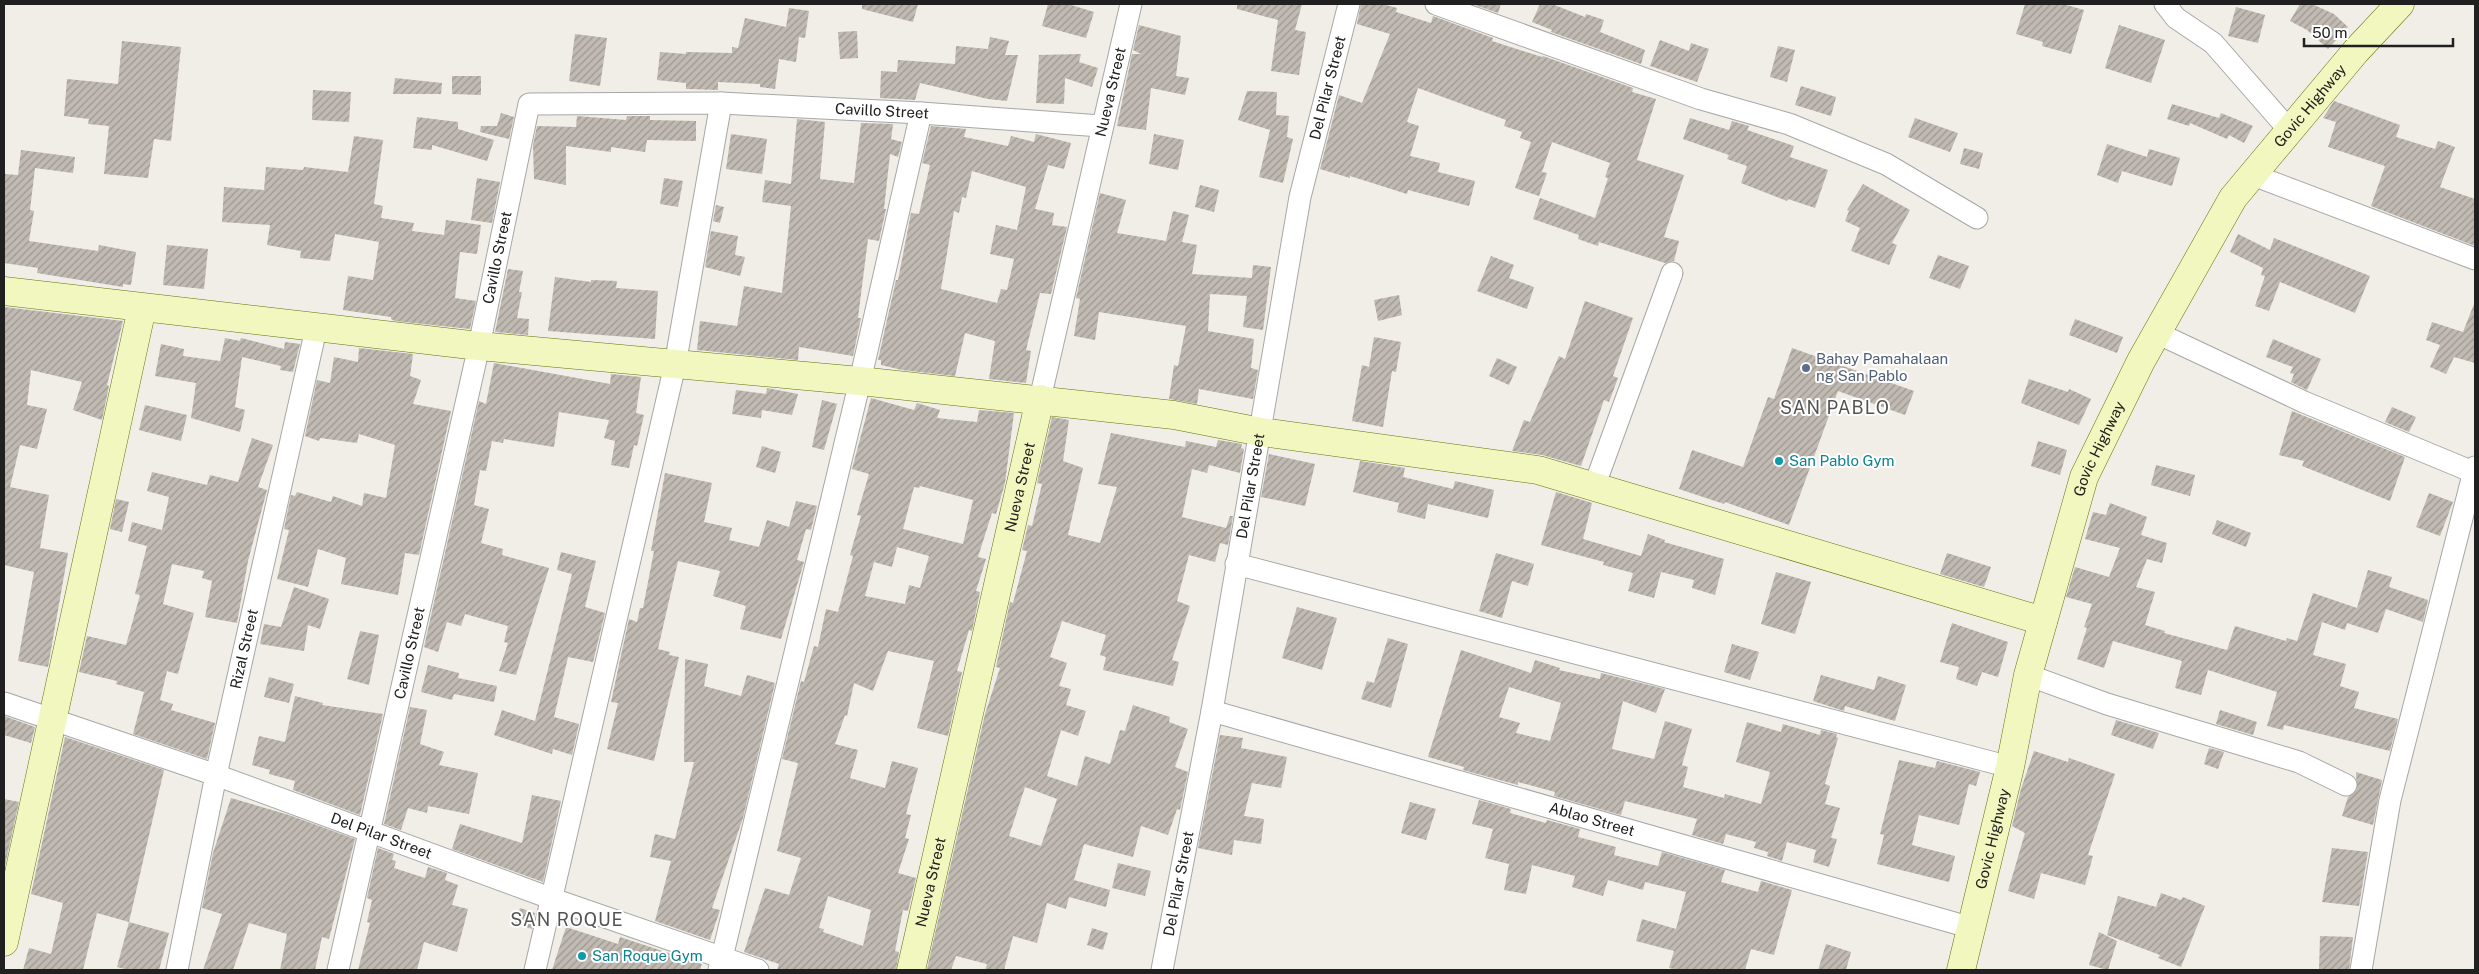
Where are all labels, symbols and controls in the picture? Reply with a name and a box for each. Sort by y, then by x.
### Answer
scale bar [2304,15,2453,47]
text: 50 m [2312,24,2347,41]
street label: Del Pilar Street [1306,34,1349,141]
street label: Nueva Street [1092,45,1129,138]
street label: Govic Highway [2270,61,2349,150]
street label: Cavillo Street [835,100,930,122]
street label: Cavillo Street [479,210,515,305]
place label: Bahay Pamahalaan ng San Pablo [1816,350,1948,384]
marker: Bahay Pamahalaan ng San Pablo [1800,362,1812,374]
district label: SAN PABLO [1780,397,1890,418]
street label: Govic Highway [2070,398,2128,498]
street label: Del Pilar Street [1233,432,1267,540]
street label: Nueva Street [1001,440,1038,534]
place label: San Pablo Gym [1789,452,1894,469]
marker: San Pablo Gym [1773,455,1785,467]
street label: Cavillo Street [390,605,428,701]
street label: Rizal Street [227,607,261,690]
street label: Govic Highway [1972,787,2013,891]
street label: Ablao Street [1547,799,1637,839]
street label: Del Pilar Street [328,809,435,862]
street label: Del Pilar Street [1160,829,1197,937]
street label: Nueva Street [912,835,949,929]
district label: SAN ROQUE [510,909,624,930]
place label: San Roque Gym [592,947,703,964]
marker: San Roque Gym [576,950,588,962]

